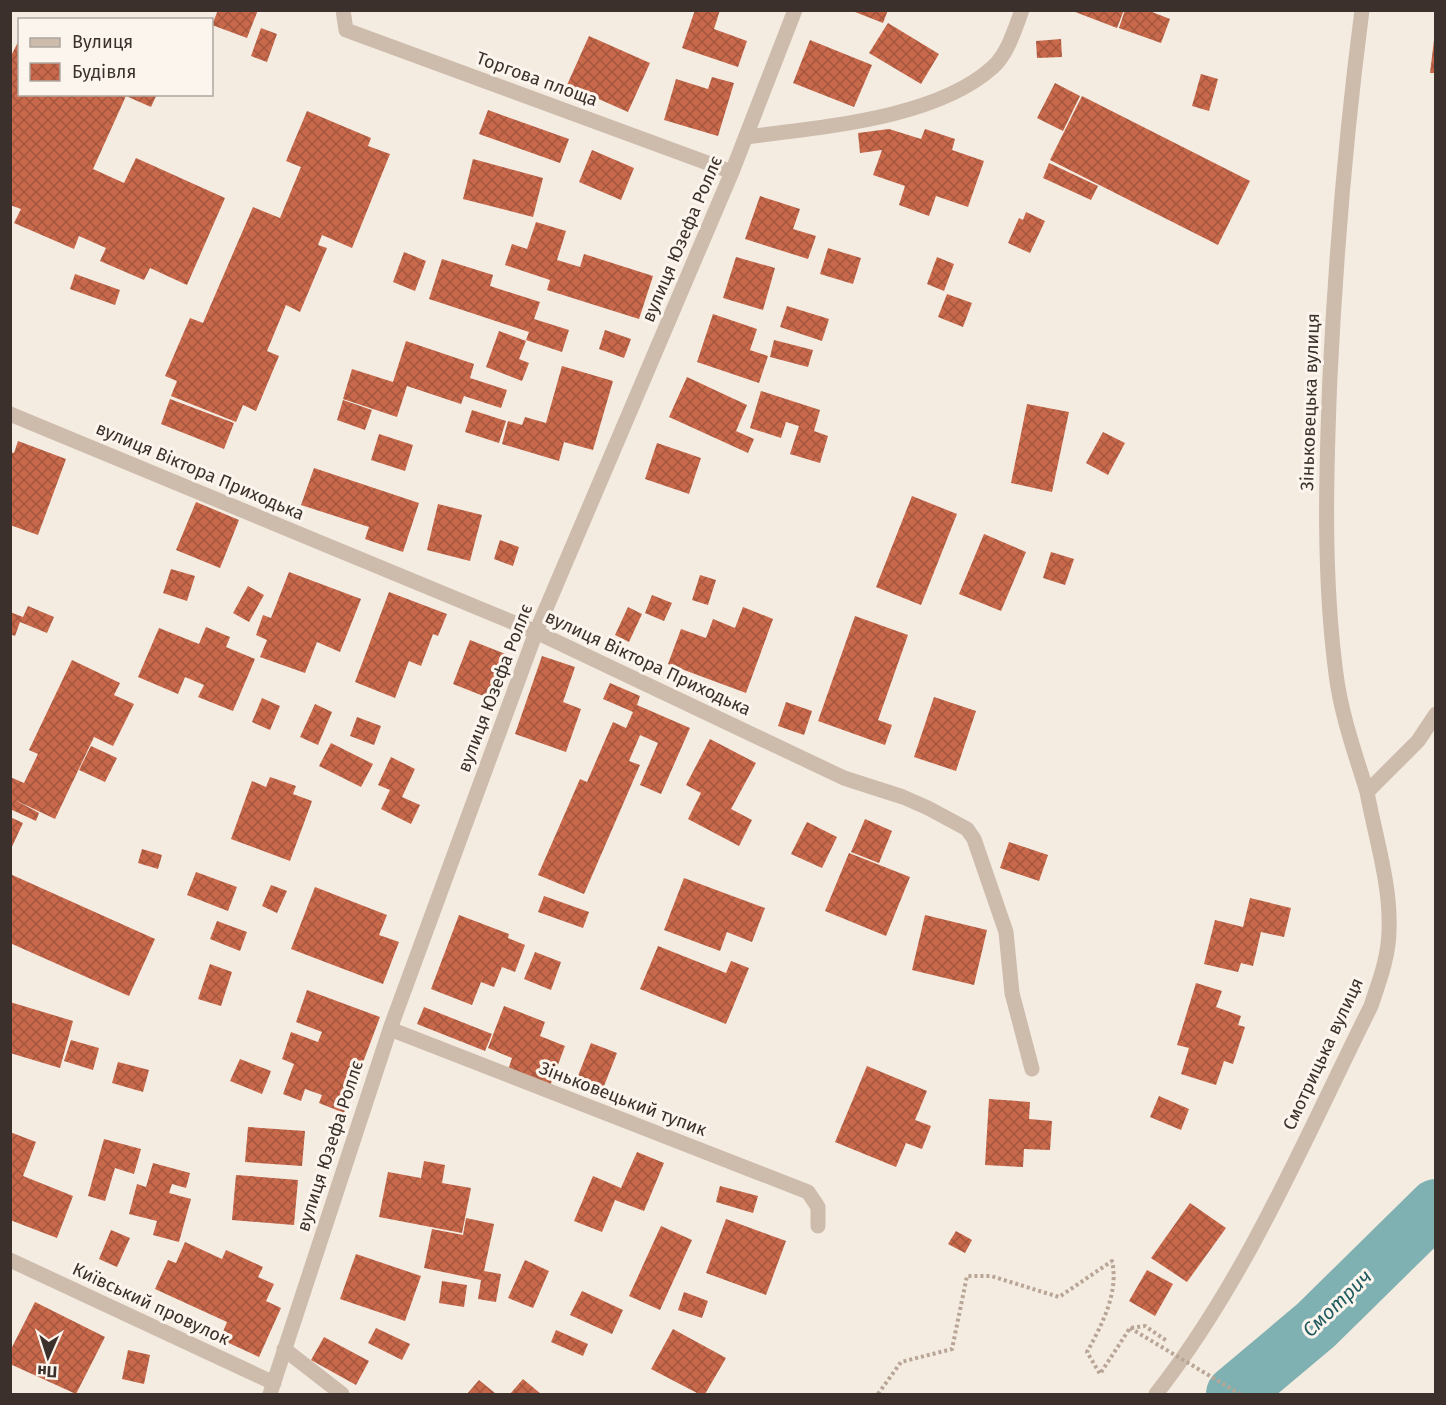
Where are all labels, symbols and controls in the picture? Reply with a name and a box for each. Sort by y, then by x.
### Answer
legend [18,18,213,96]
text: Вулиця [72,31,133,53]
street label: Торгова площа [473,47,601,111]
text: Будівля [72,61,136,83]
street label: вулиця Юзефа Роллє [637,152,727,325]
street label: Зіньковецька вулиця [1296,313,1324,491]
street label: вулиця Віктора Приходька [92,417,308,525]
street label: вулиця Юзефа Роллє [453,600,537,775]
street label: вулиця Віктора Приходька [542,606,754,720]
street label: Смотрицька вулиця [1278,974,1368,1134]
street label: вулиця Юзефа Роллє [292,1057,368,1234]
street label: Зіньковецький тупик [536,1057,710,1141]
street label: Київський провулок [69,1258,234,1350]
water label: Смотрич [1297,1264,1377,1342]
north arrow [18,1327,78,1387]
text: Пн [37,1361,58,1381]

